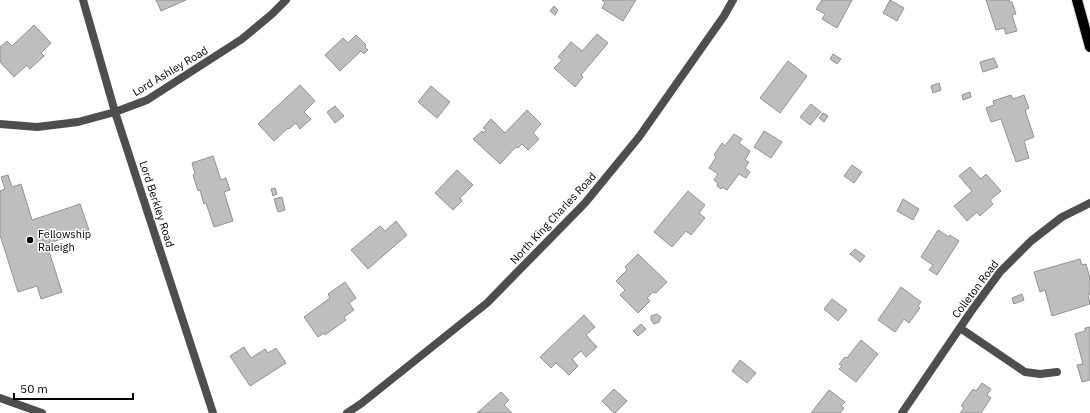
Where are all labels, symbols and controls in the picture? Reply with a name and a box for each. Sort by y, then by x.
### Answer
street label: Lord Ashley Road [130,43,210,99]
street label: Lord Berkley Road [136,159,178,249]
street label: North King Charles Road [507,169,599,267]
place label: Fellowship Raleigh [38,227,91,254]
marker: Fellowship Raleigh [25,235,35,245]
street label: Colleton Road [949,257,1001,321]
scale bar [14,375,133,401]
text: 50 m [20,381,48,396]

